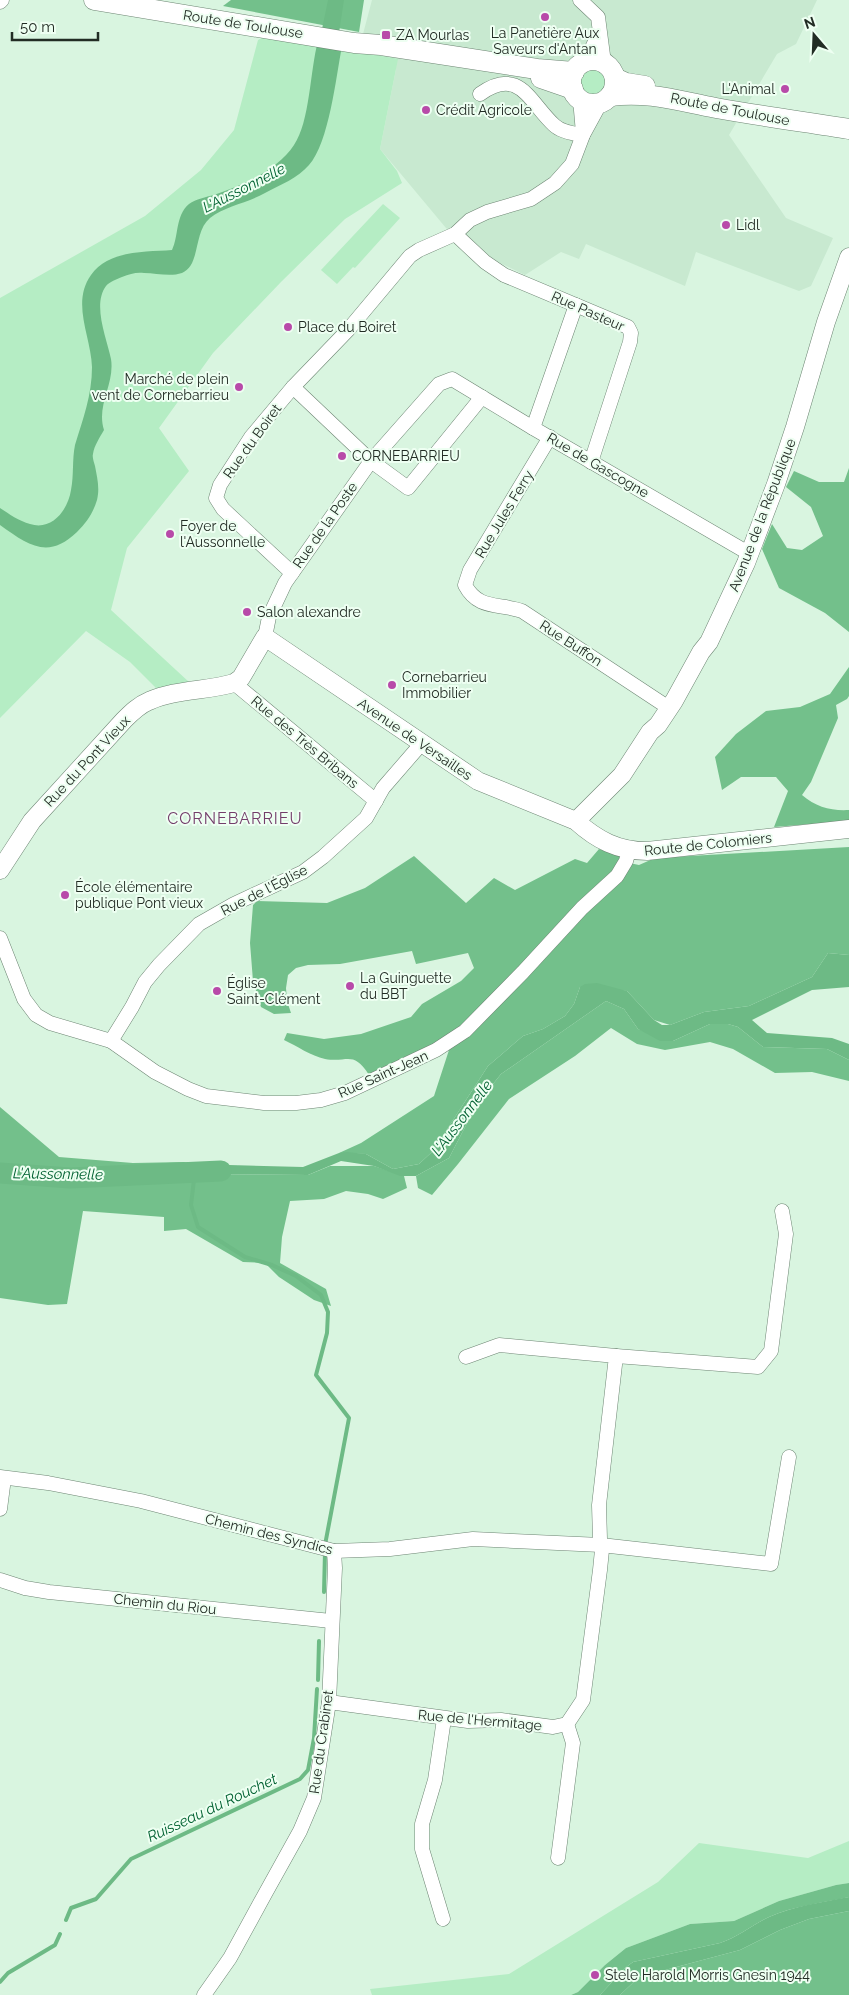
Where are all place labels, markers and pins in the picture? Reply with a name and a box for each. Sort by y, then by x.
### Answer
marker: La Panetière Aux Saveurs d'Antan [539,11,551,23]
place label: La Panetière Aux Saveurs d'Antan [491,25,599,57]
place label: ZA Mourlas [396,27,470,43]
marker: ZA Mourlas [380,29,392,41]
place label: L'Animal [721,81,775,97]
marker: L'Animal [779,83,791,95]
place label: Crédit Agricole [436,102,532,118]
marker: Crédit Agricole [420,104,432,116]
place label: Lidl [736,217,760,233]
marker: Lidl [720,219,732,231]
place label: Place du Boiret [298,319,397,335]
marker: Place du Boiret [282,321,294,333]
place label: Marché de plein vent de Cornebarrieu [92,371,229,403]
marker: Marché de plein vent de Cornebarrieu [233,381,245,393]
place label: CORNEBARRIEU [352,448,460,464]
marker: CORNEBARRIEU [336,450,348,462]
place label: Foyer de l'Aussonnelle [180,518,265,550]
marker: Foyer de l'Aussonnelle [164,528,176,540]
place label: Salon alexandre [257,604,361,620]
marker: Salon alexandre [241,606,253,618]
place label: Cornebarrieu Immobilier [402,669,487,701]
marker: Cornebarrieu Immobilier [386,679,398,691]
place label: École élémentaire publique Pont vieux [75,878,203,911]
marker: École élémentaire publique Pont vieux [59,889,71,901]
place label: La Guinguette du BBT [360,970,452,1002]
place label: Église Saint-Clément [227,974,321,1007]
marker: La Guinguette du BBT [344,980,356,992]
marker: Église Saint-Clément [211,985,223,997]
place label: Stele Harold Morris Gnesin 1944 [605,1967,810,1983]
marker: Stele Harold Morris Gnesin 1944 [589,1969,601,1981]

